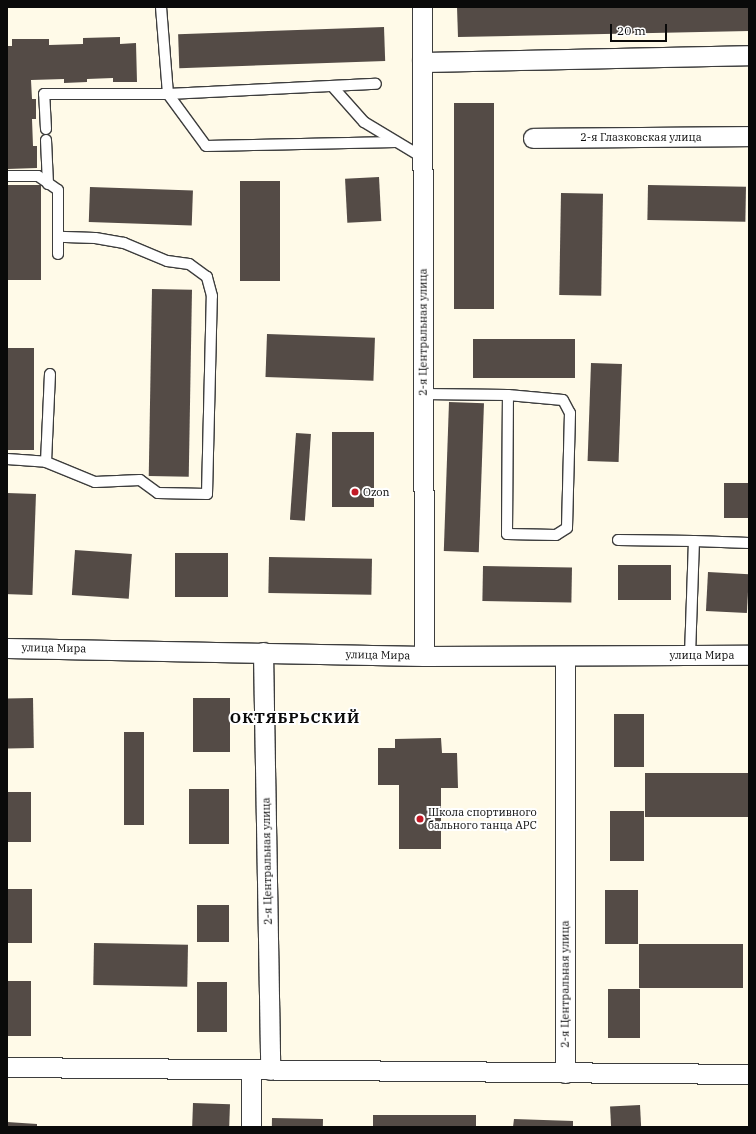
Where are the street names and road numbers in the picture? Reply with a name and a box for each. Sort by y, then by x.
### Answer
street label: 2-я Глазковская улица [580,130,702,144]
street label: 2-я Центральная улица [416,268,430,396]
street label: улица Мира [21,641,87,655]
street label: улица Мира [345,648,411,662]
street label: улица Мира [670,648,734,662]
street label: 2-я Центральная улица [259,797,275,925]
street label: 2-я Центральная улица [558,920,572,1048]

